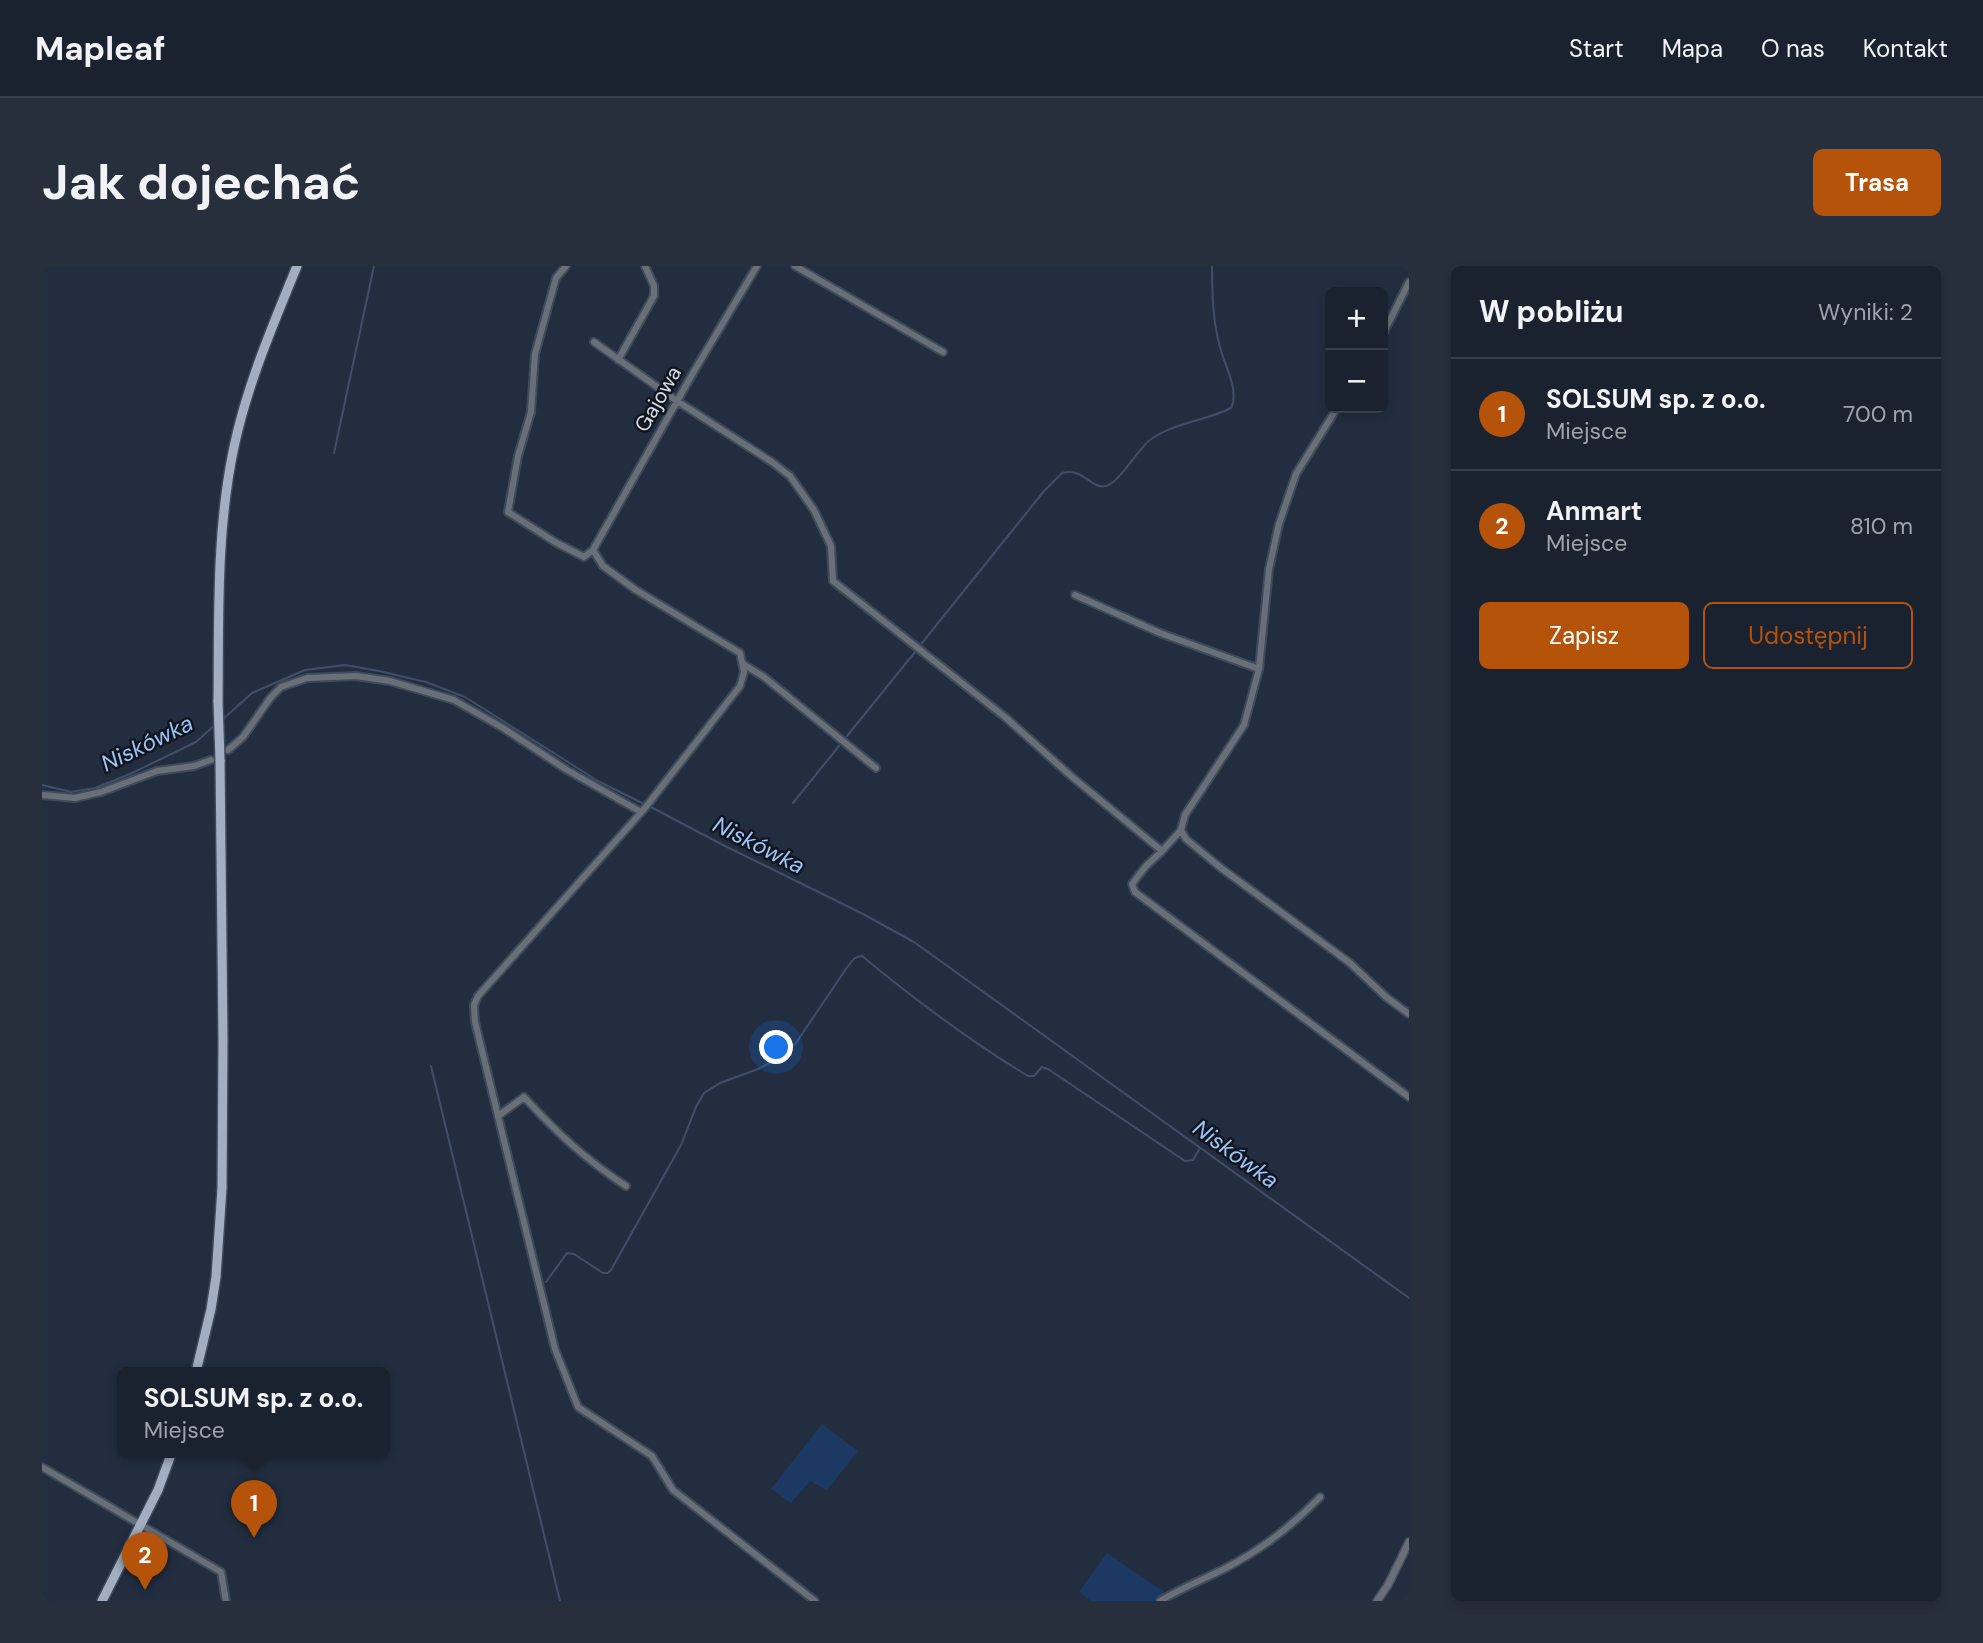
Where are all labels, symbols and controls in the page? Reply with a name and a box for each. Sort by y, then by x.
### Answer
text: Mapleaf [35,27,165,70]
text: Start [1569,33,1624,64]
text: Mapa [1662,33,1723,64]
text: O nas [1761,33,1825,64]
text: Kontakt [1863,33,1948,64]
button: Trasa [1813,149,1941,216]
text: Jak dojechać [42,150,360,214]
map controls [1325,287,1388,413]
button: + [1325,287,1388,350]
text: W pobliżu [1479,292,1624,331]
text: Wyniki: 2 [1818,297,1913,327]
button: − [1325,350,1388,413]
street label: Gajowa [628,361,688,437]
text: SOLSUM sp. z o.o. [1546,382,1766,416]
text: 1 [1498,399,1506,429]
text: 700 m [1843,399,1913,429]
text: Miejsce [1546,416,1627,446]
text: Anmart [1546,494,1642,528]
text: 2 [1495,511,1509,541]
text: 810 m [1850,511,1913,541]
text: Miejsce [1546,528,1627,558]
button: Zapisz [1479,602,1689,669]
button: Udostępnij [1703,602,1913,669]
water label: Niskówka [96,708,198,778]
water label: Niskówka [708,809,810,881]
your location [759,1030,793,1064]
water label: Niskówka [1187,1113,1285,1195]
popup [117,1367,390,1458]
text: SOLSUM sp. z o.o. [144,1381,363,1415]
text: Miejsce [144,1415,225,1445]
pin: 1 [231,1480,277,1538]
pin: 2 [122,1532,168,1590]

